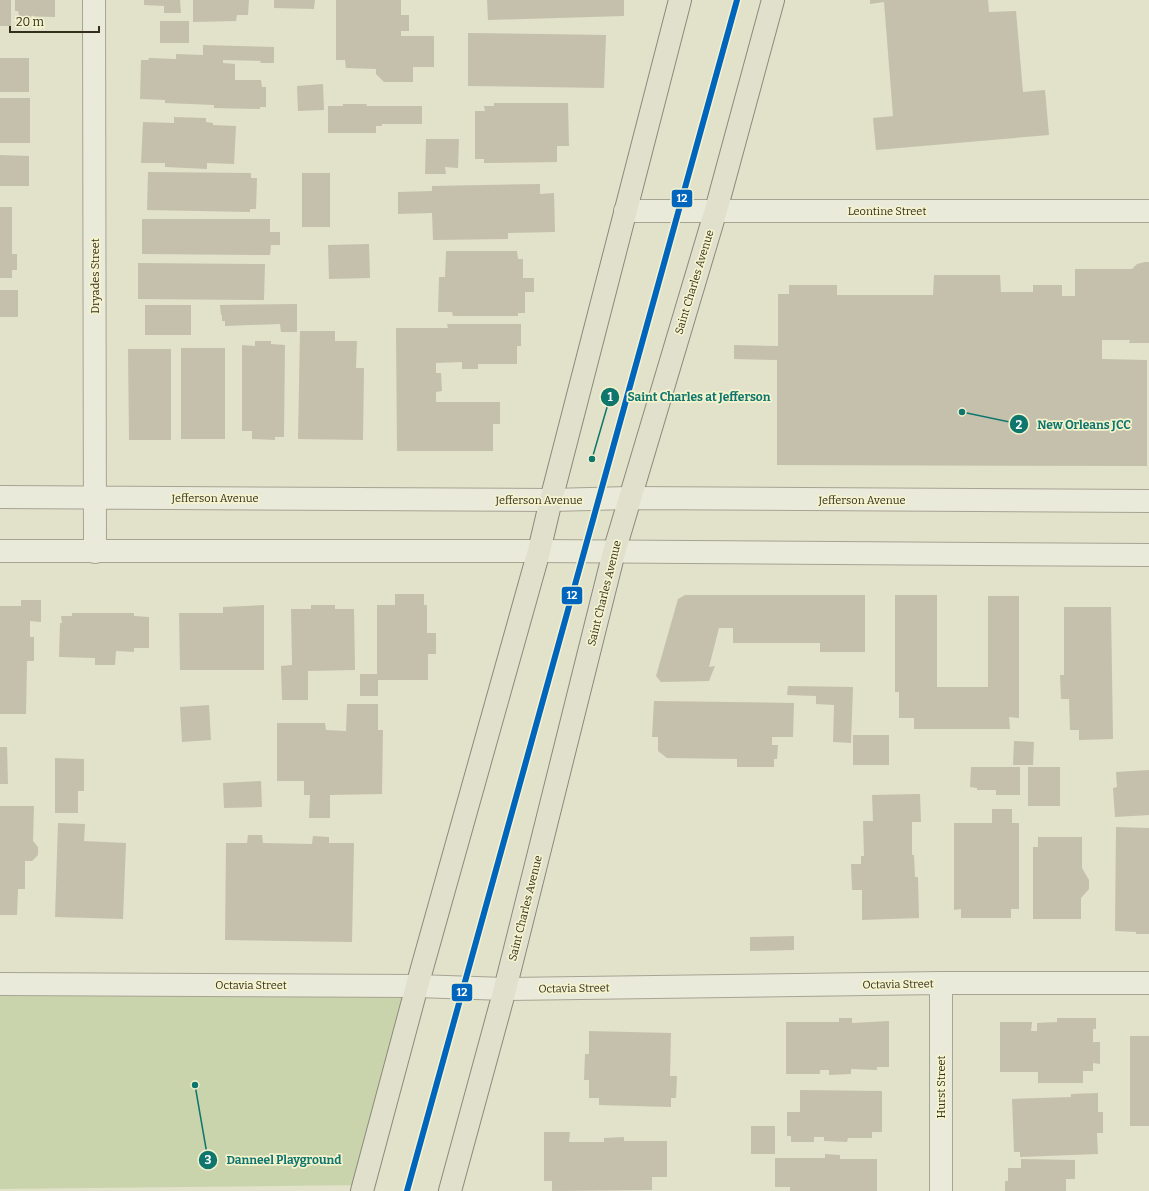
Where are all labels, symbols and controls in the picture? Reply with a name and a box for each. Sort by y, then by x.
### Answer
scale bar [10,8,99,34]
text: 20 m [16,15,45,29]
line badge: 12 [671,189,693,208]
text: 12 [677,192,687,205]
street label: Leontine Street [848,205,926,218]
street label: Saint Charles Avenue [672,228,717,336]
street label: Dryades Street [89,238,102,314]
callout: Saint Charles at Jefferson [600,385,779,409]
text: 1 [607,390,613,404]
text: Saint Charles at Jefferson [627,390,771,404]
callout: New Orleans JCC [1009,412,1139,436]
text: 2 [1016,418,1023,432]
text: New Orleans JCC [1037,418,1131,432]
street label: Jefferson Avenue [170,492,259,505]
street label: Jefferson Avenue [494,494,583,507]
street label: Jefferson Avenue [817,494,906,507]
street label: Saint Charles Avenue [585,539,624,647]
line badge: 12 [561,586,583,605]
text: 12 [567,589,577,602]
street label: Saint Charles Avenue [506,854,545,962]
street label: Octavia Street [862,977,934,992]
street label: Octavia Street [215,979,287,992]
street label: Octavia Street [538,981,610,996]
line badge: 12 [451,983,473,1002]
text: 12 [457,986,467,999]
street label: Hurst Street [935,1056,948,1118]
callout: Danneel Playground [198,1148,349,1172]
text: 3 [205,1153,212,1167]
text: Danneel Playground [226,1153,342,1167]

